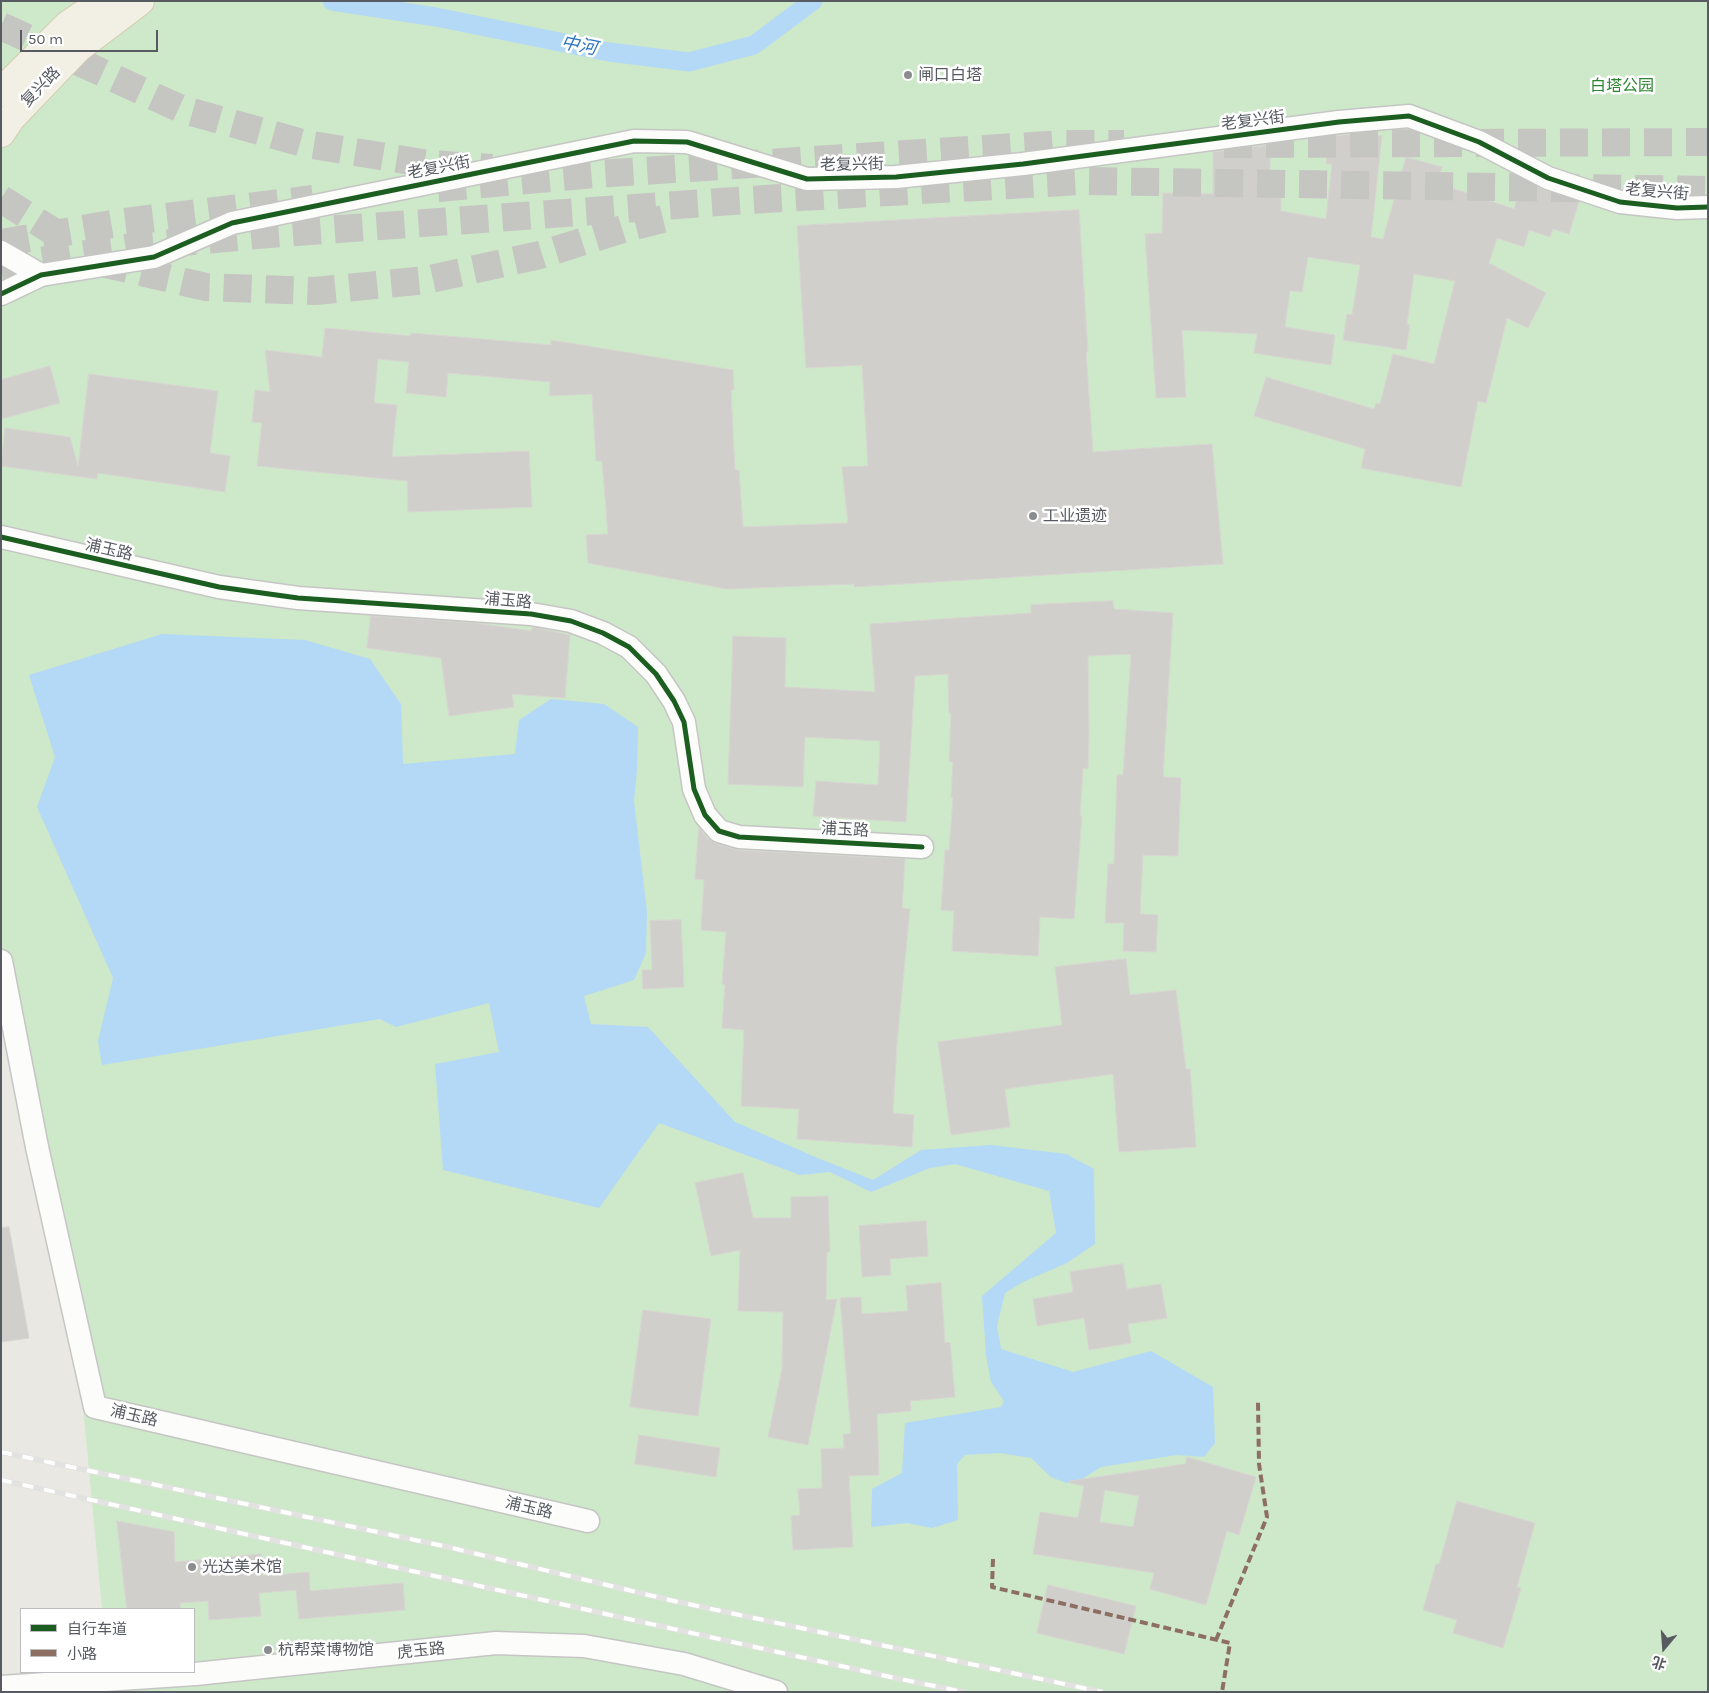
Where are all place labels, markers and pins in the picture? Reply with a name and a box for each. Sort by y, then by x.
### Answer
place label: 闸口白塔 [918,65,982,85]
marker: 闸口白塔 [902,69,914,81]
place label: 工业遗迹 [1043,506,1107,526]
marker: 工业遗迹 [1027,510,1039,522]
place label: 光达美术馆 [202,1557,282,1577]
marker: 光达美术馆 [186,1561,198,1573]
place label: 杭帮菜博物馆 [278,1640,374,1660]
marker: 杭帮菜博物馆 [262,1644,274,1656]

